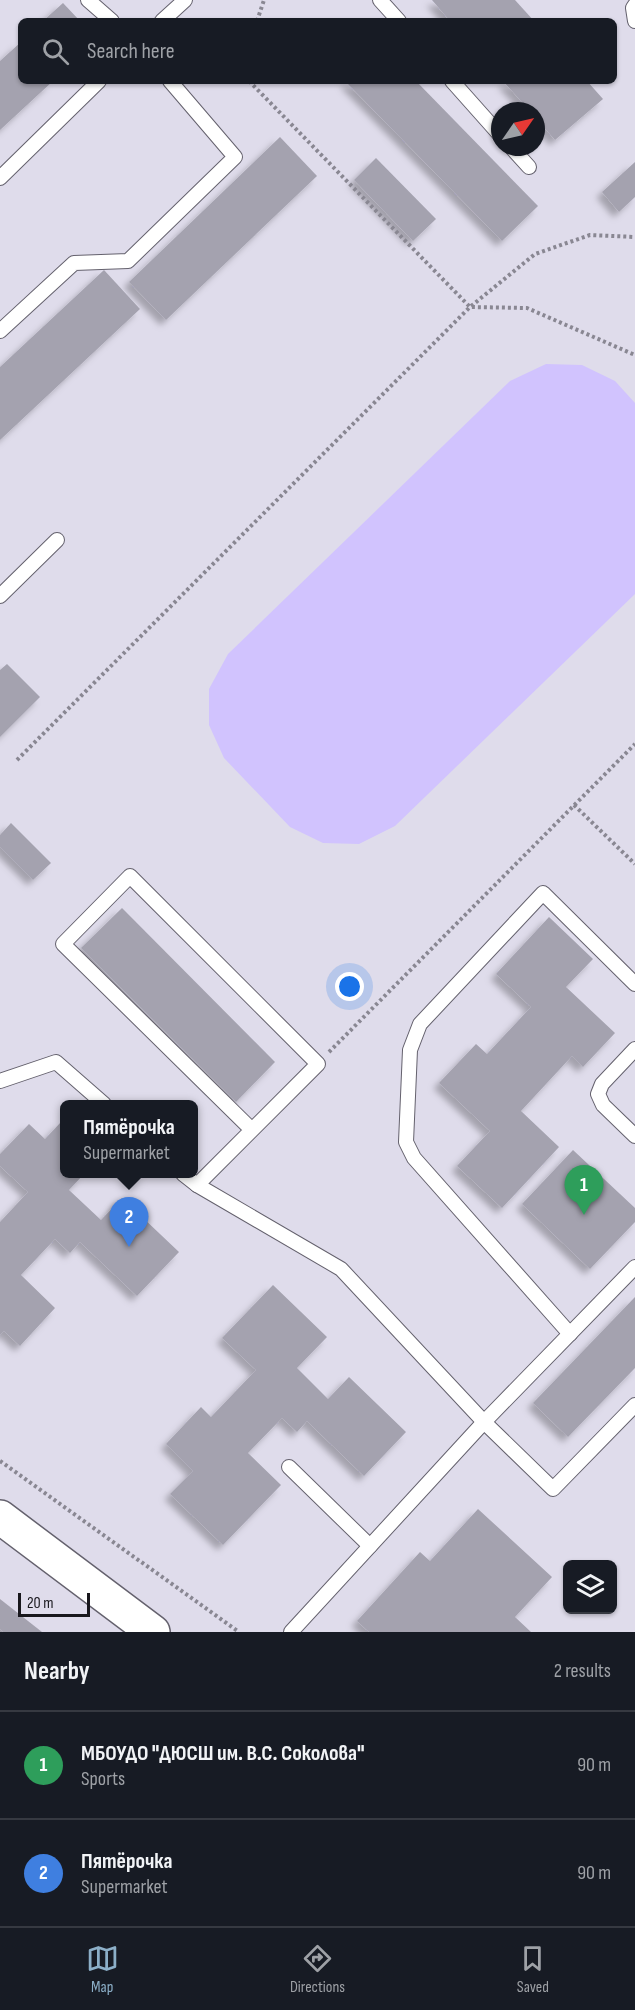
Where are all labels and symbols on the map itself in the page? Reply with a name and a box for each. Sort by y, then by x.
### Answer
north arrow [491,102,545,156]
your location [335,972,364,1001]
pin: 1 [564,1166,604,1215]
pin: 2 [110,1198,148,1247]
scale bar [18,1590,90,1618]

